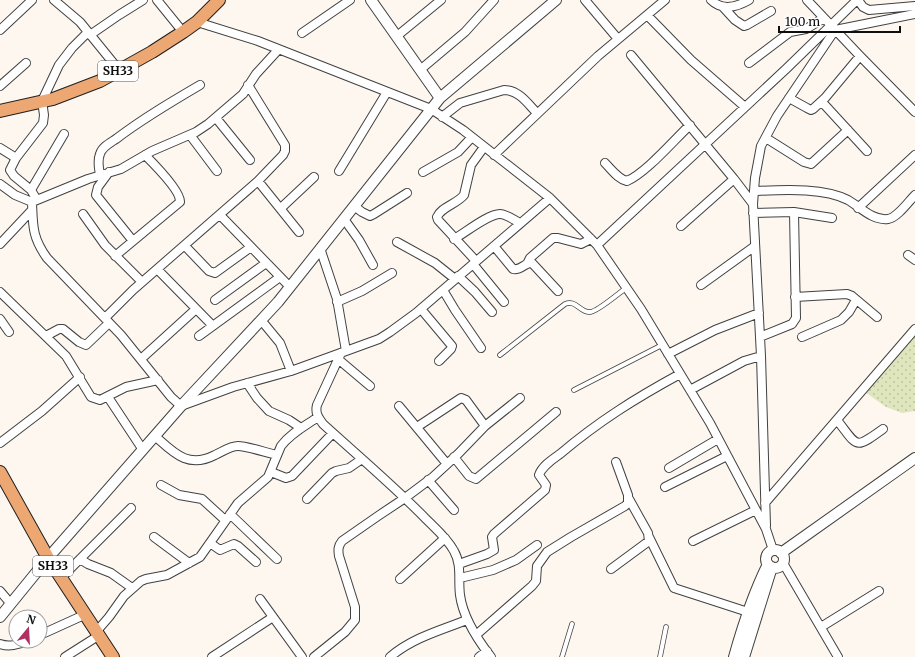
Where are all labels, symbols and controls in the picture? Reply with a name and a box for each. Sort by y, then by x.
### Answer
scale bar [779,8,900,34]
text: 100 m [785,14,820,29]
road number: SH33 [98,61,138,81]
road number: SH33 [33,556,73,576]
north arrow [8,609,48,649]
text: N [25,611,38,628]

